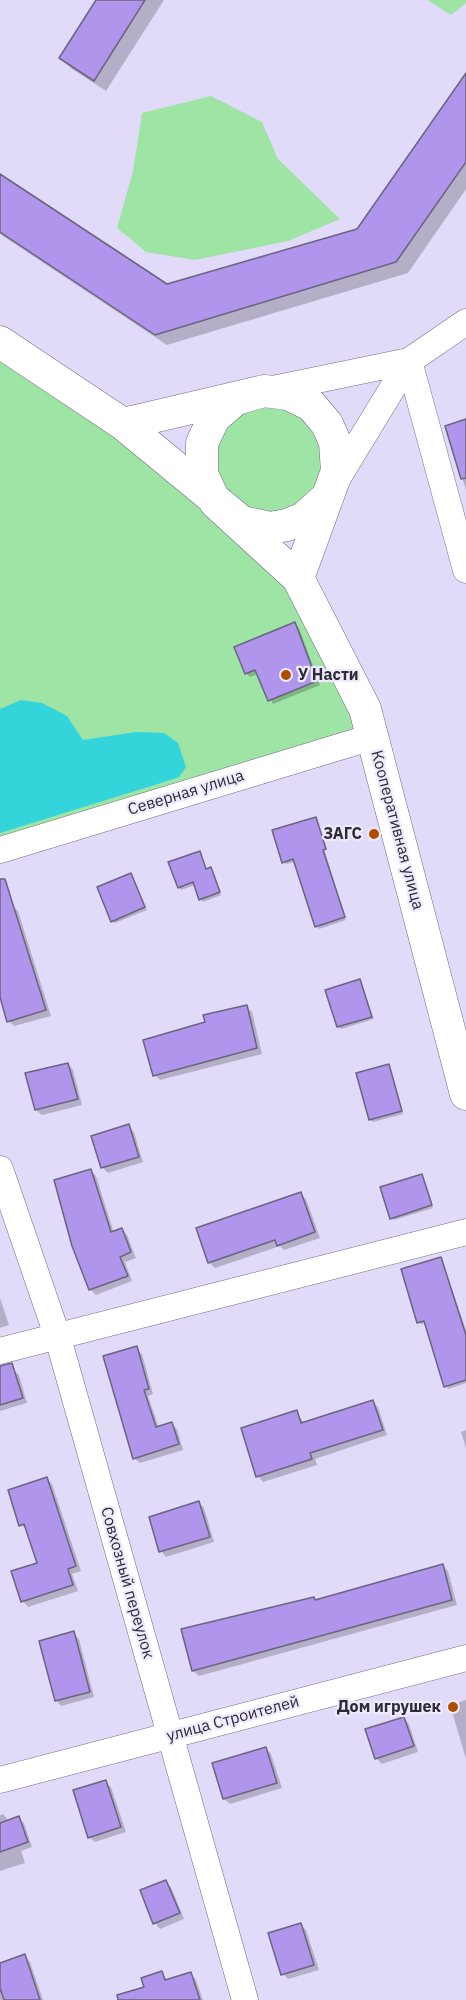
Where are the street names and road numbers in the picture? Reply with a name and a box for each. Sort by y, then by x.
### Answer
street label: Кооперативная улица [366,748,428,912]
street label: Северная улица [126,766,246,820]
street label: Совхозный переулок [96,1505,158,1661]
street label: улица Строителей [165,1692,301,1746]

